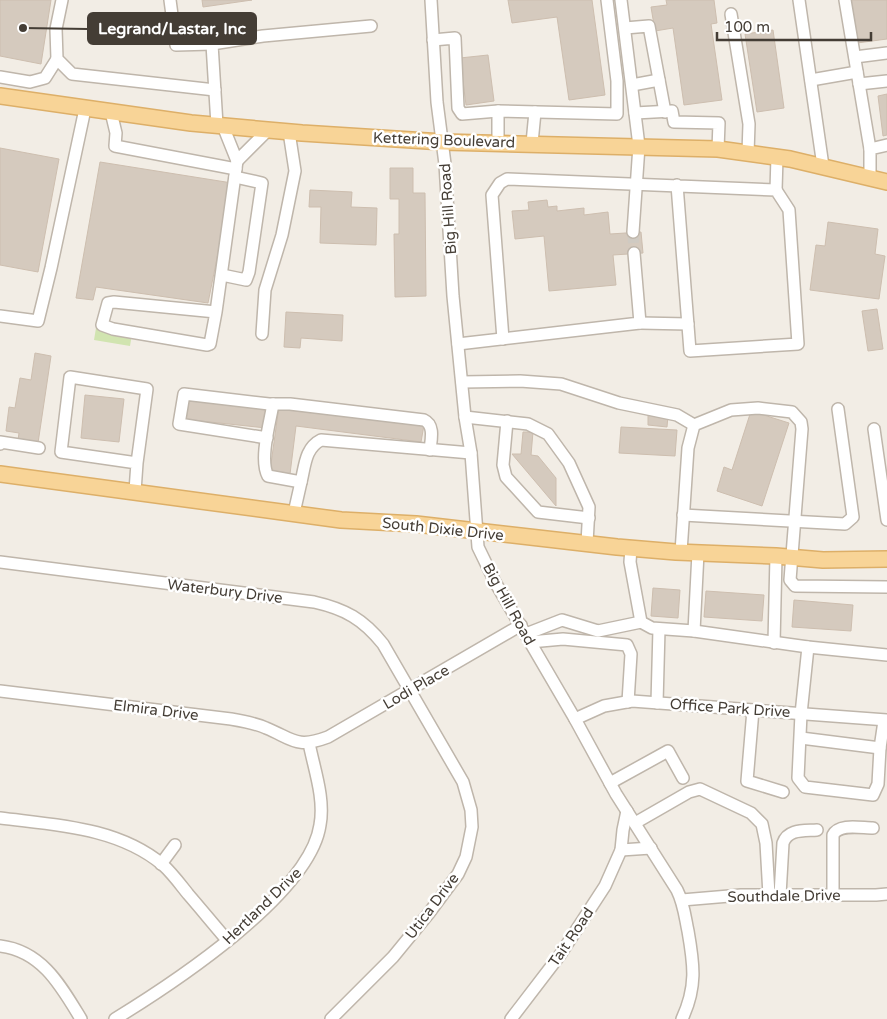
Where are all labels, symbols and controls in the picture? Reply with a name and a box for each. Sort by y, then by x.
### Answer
scale bar [717,10,871,42]
callout: Legrand/Lastar, Inc [88,13,256,44]
text: 100 m [724,18,770,36]
text: Legrand/Lastar, Inc [98,19,246,39]
street label: Kettering Boulevard [373,129,515,151]
street label: Big Hill Road [436,163,460,255]
street label: South Dixie Drive [381,514,505,544]
street label: Big Hill Road [479,560,539,648]
street label: Waterbury Drive [166,575,284,607]
street label: Lodi Place [380,661,452,713]
street label: Office Park Drive [669,695,791,721]
street label: Elmira Drive [112,696,200,724]
street label: Hertland Drive [219,864,305,948]
street label: Utica Drive [401,869,463,943]
street label: Southdale Drive [727,886,841,906]
street label: Tait Road [545,904,597,970]

